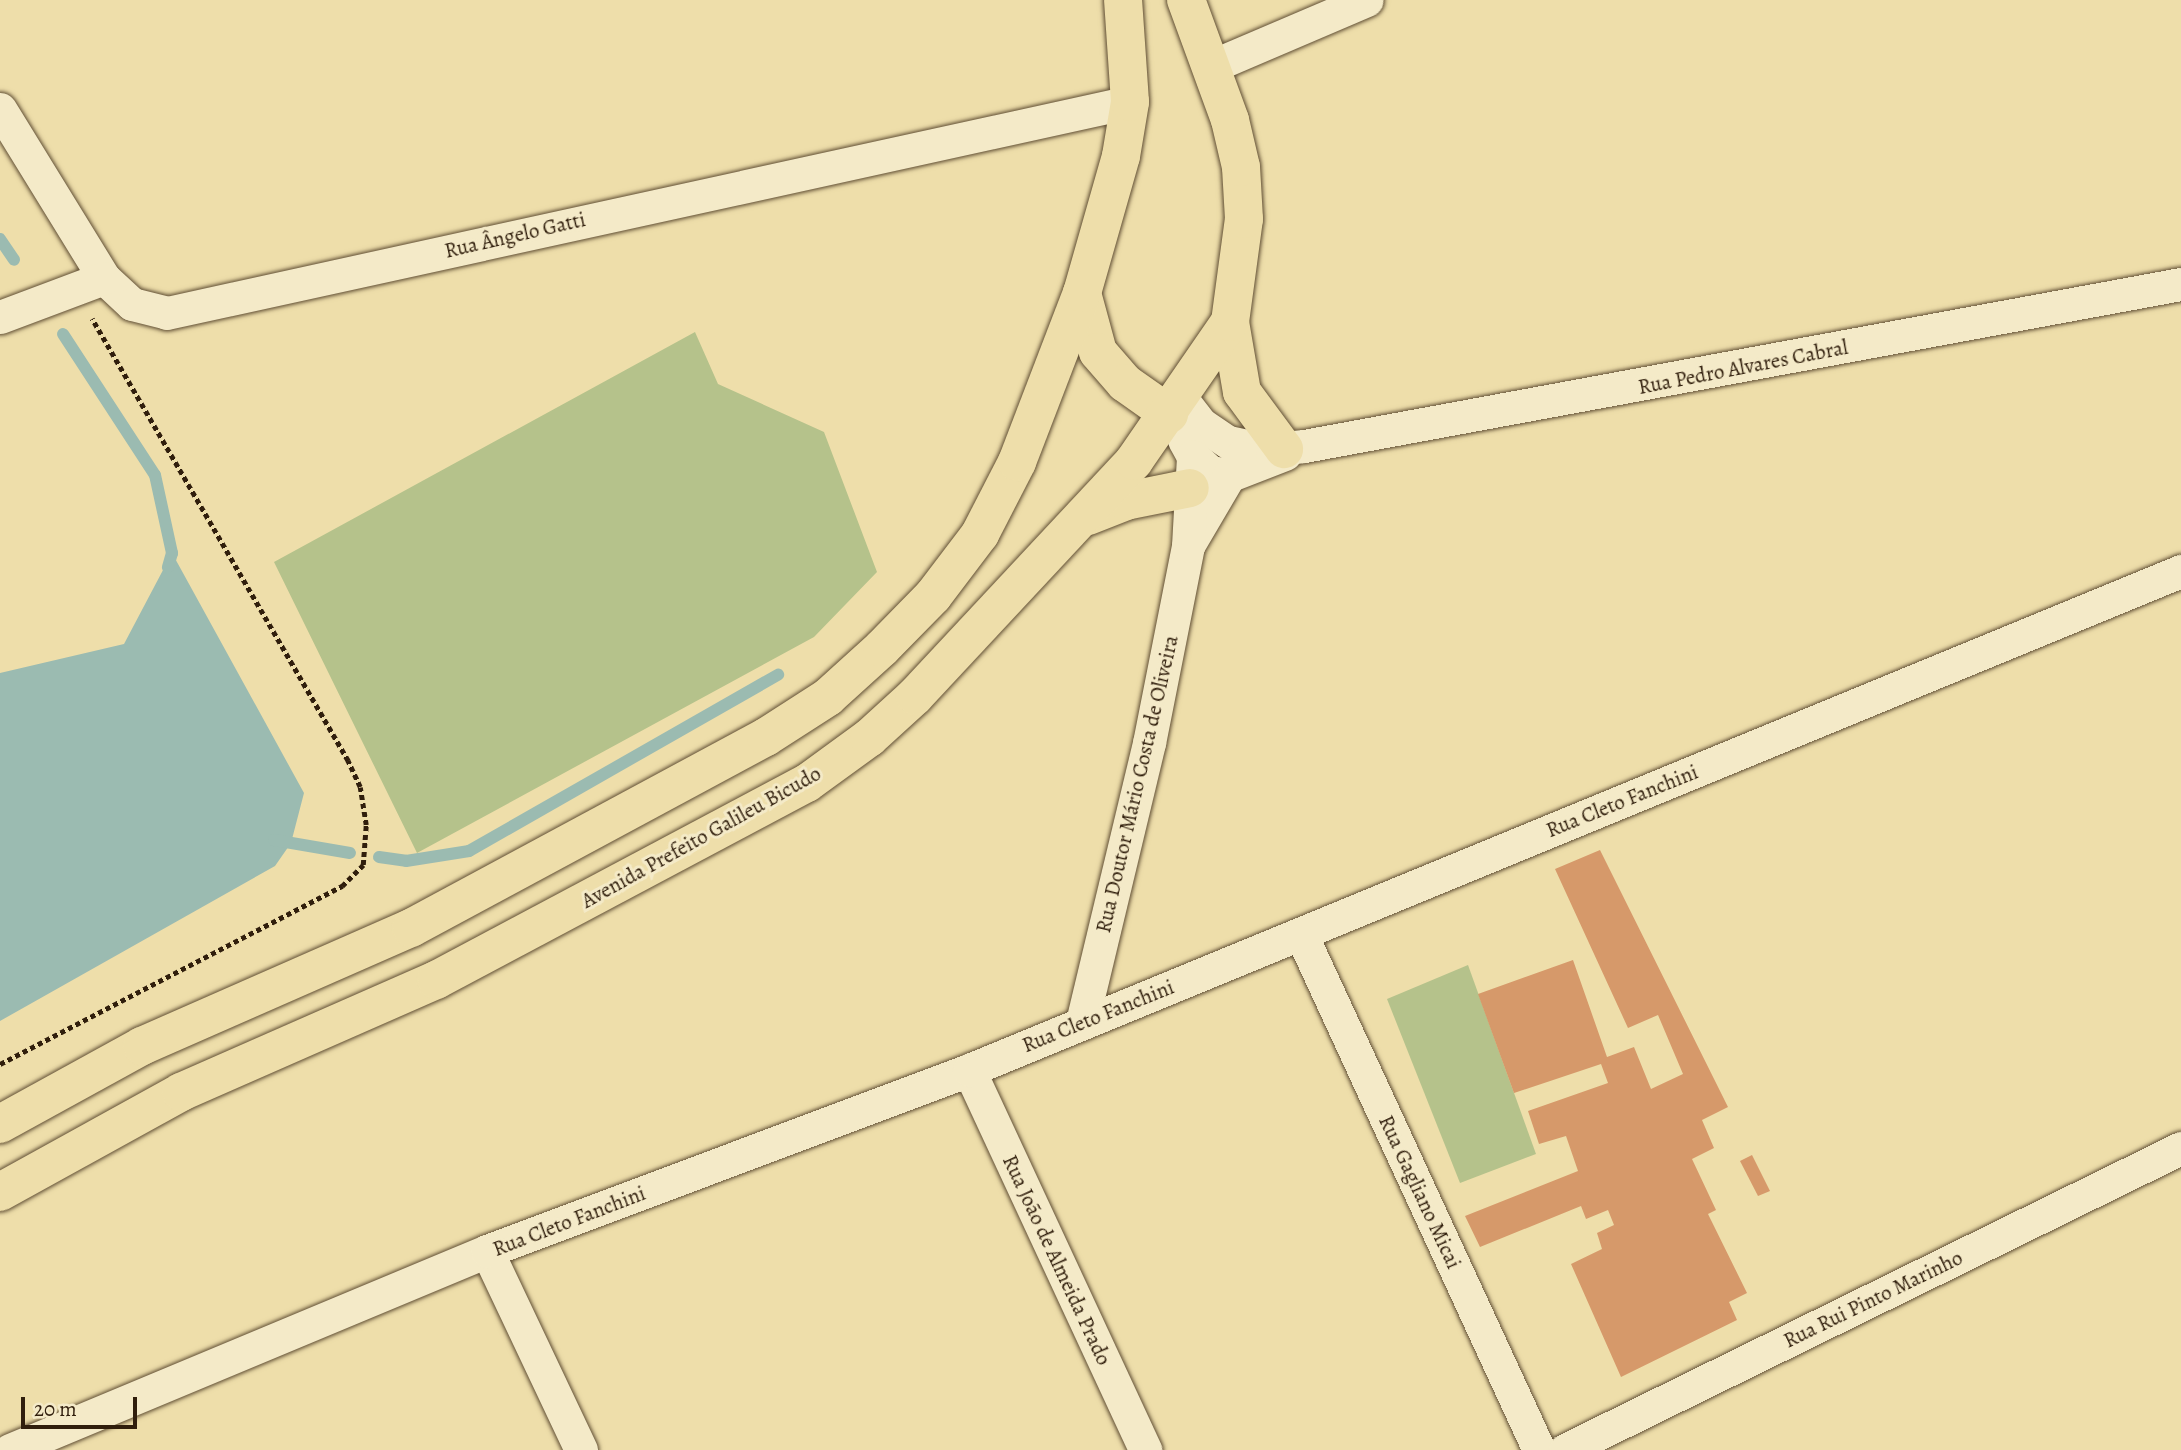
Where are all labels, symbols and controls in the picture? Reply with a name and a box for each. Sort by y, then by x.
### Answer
street label: Rua Ângelo Gatti [442,207,588,263]
street label: Rua Pedro Alvares Cabral [1636,334,1850,400]
street label: Rua Doutor Mário Costa de Oliveira [1090,633,1184,935]
street label: Rua Cleto Fanchini [1542,759,1702,843]
street label: Avenida Prefeito Galileu Bicudo [577,761,825,913]
street label: Rua Cleto Fanchini [1018,974,1178,1058]
street label: Rua Gagliano Micai [1373,1111,1467,1273]
street label: Rua João de Almeida Prado [997,1151,1117,1369]
street label: Rua Cleto Fanchini [489,1180,649,1262]
street label: Rua Rui Pinto Marinho [1779,1245,1967,1353]
scale bar [24,1384,140,1428]
text: 20 m [34,1395,77,1423]

